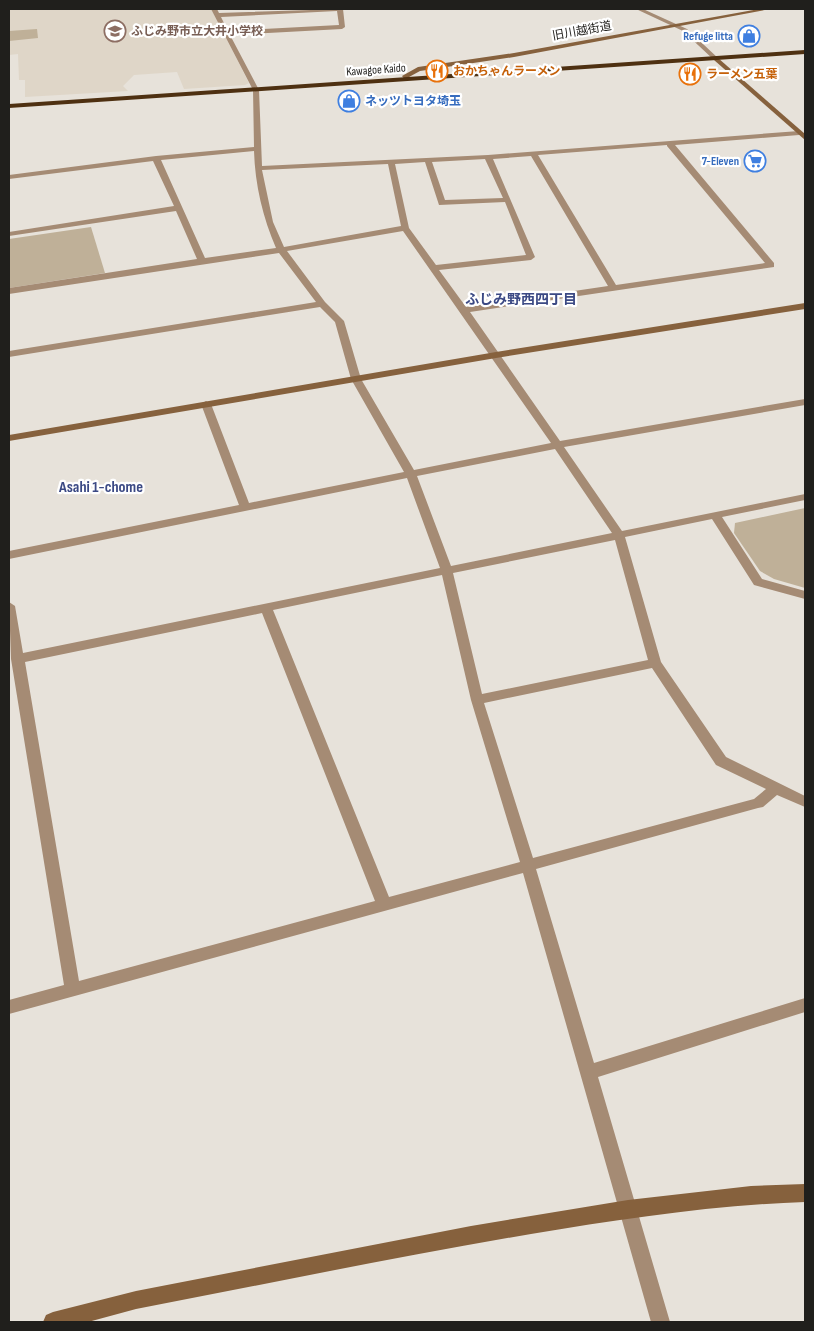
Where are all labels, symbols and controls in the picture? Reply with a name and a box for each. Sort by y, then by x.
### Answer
street label: 旧川越街道 [551,18,613,44]
school or university icon: ふじみ野市立大井小学校 [103,19,127,43]
place label: ふじみ野市立大井小学校 [131,24,263,39]
shop icon: Refuge litta [737,24,761,48]
place label: Refuge litta [683,29,733,44]
restaurant icon: おかちゃんラーメン [425,59,449,83]
street label: Kawagoe Kaido [346,60,406,80]
restaurant icon: ラーメン五葉 [678,62,702,86]
place label: おかちゃんラーメン [453,64,561,79]
place label: ラーメン五葉 [706,67,778,82]
shop icon: ネッツトヨタ埼玉 [337,89,361,113]
place label: ネッツトヨタ埼玉 [365,94,461,109]
supermarket icon: 7-Eleven [743,149,767,173]
place label: 7-Eleven [702,154,739,169]
district label: ふじみ野西四丁目 [465,291,577,308]
district label: Asahi 1-chome [58,478,143,497]

